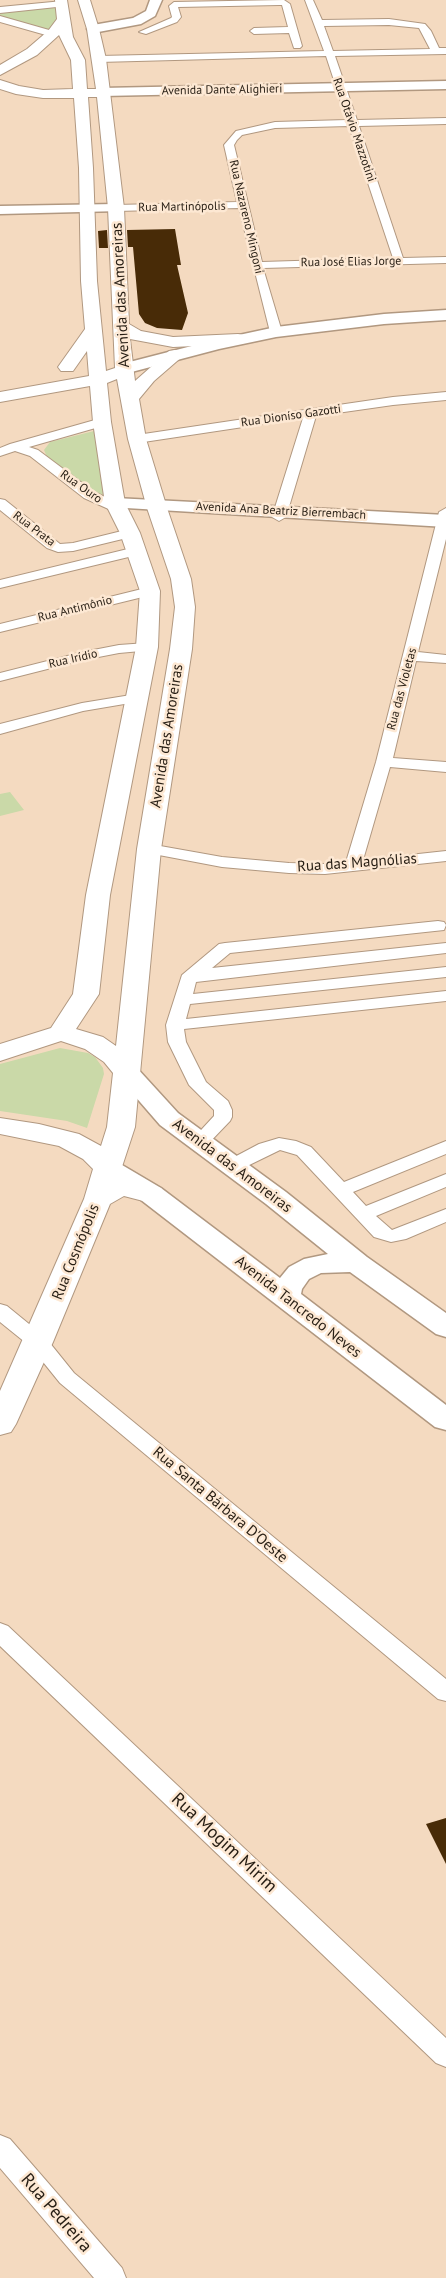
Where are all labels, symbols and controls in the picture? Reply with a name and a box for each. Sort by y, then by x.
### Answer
street label: Rua Otávio Mazzotini [329,76,379,184]
street label: Avenida Dante Alighieri [162,82,282,98]
street label: Rua Nazareno Mingoni [226,159,266,275]
street label: Rua Martinópolis [138,199,226,215]
street label: Avenida das Amoreiras [108,222,134,368]
street label: Rua José Elias Jorge [300,254,402,270]
street label: Rua Dioníso Gazotti [240,402,342,430]
street label: Rua Ouro [57,467,105,507]
street label: Avenida Ana Beatriz Bierrembach [196,499,366,523]
street label: Rua Prata [10,509,58,549]
street label: Rua Antimônio [36,593,114,625]
street label: Rua Irídio [47,646,99,672]
street label: Rua das Violetas [384,646,420,732]
street label: Avenida das Amoreiras [147,663,187,809]
street label: Rua das Magnólias [297,850,417,876]
street label: Avenida das Amoreiras [169,1115,295,1217]
street label: Rua Cosmópolis [49,1201,103,1303]
street label: Avenida Tancredo Neves [231,1252,365,1362]
street label: Rua Santa Bárbara D'Oeste [149,1443,291,1567]
street label: Rua Mogim Mirim [167,1789,281,1897]
street label: Rua Pedreira [16,2169,96,2257]

